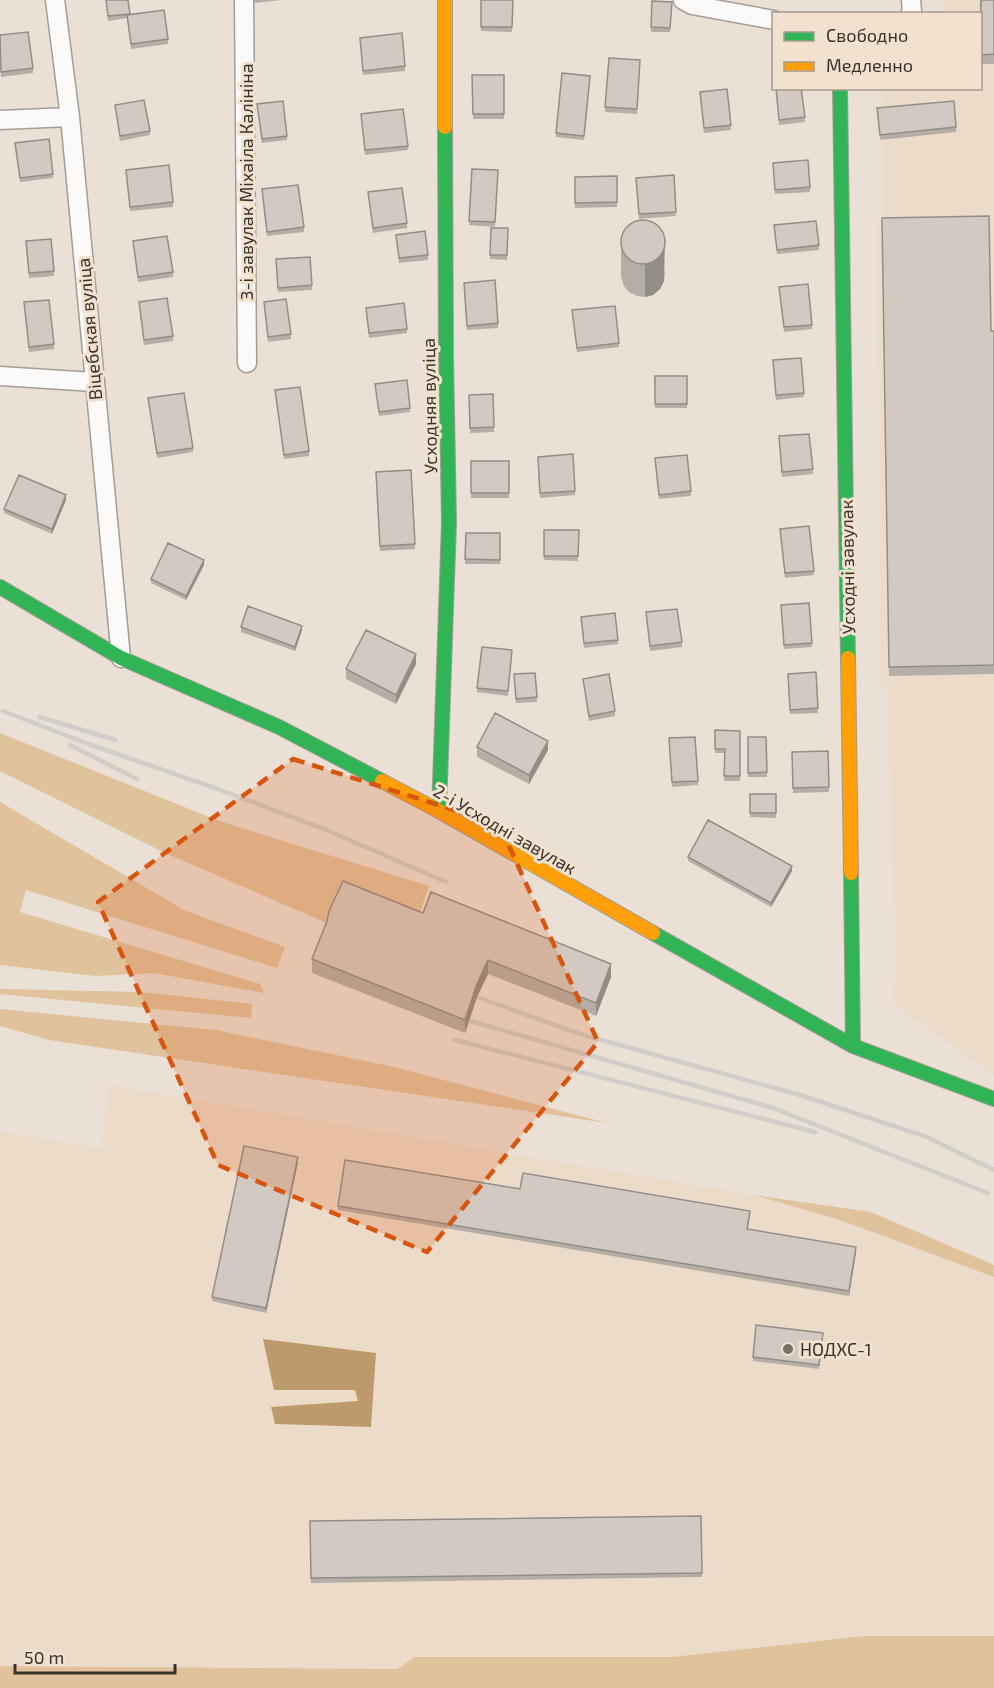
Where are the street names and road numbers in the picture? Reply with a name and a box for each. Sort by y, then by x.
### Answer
street label: 3-і завулак Міхаіла Калініна [235,63,257,301]
street label: Віцебская вуліца [72,257,106,401]
street label: Усходняя вуліца [417,338,441,474]
street label: Усходні завулак [835,499,859,634]
street label: 2-і Усходні завулак [430,779,581,879]

